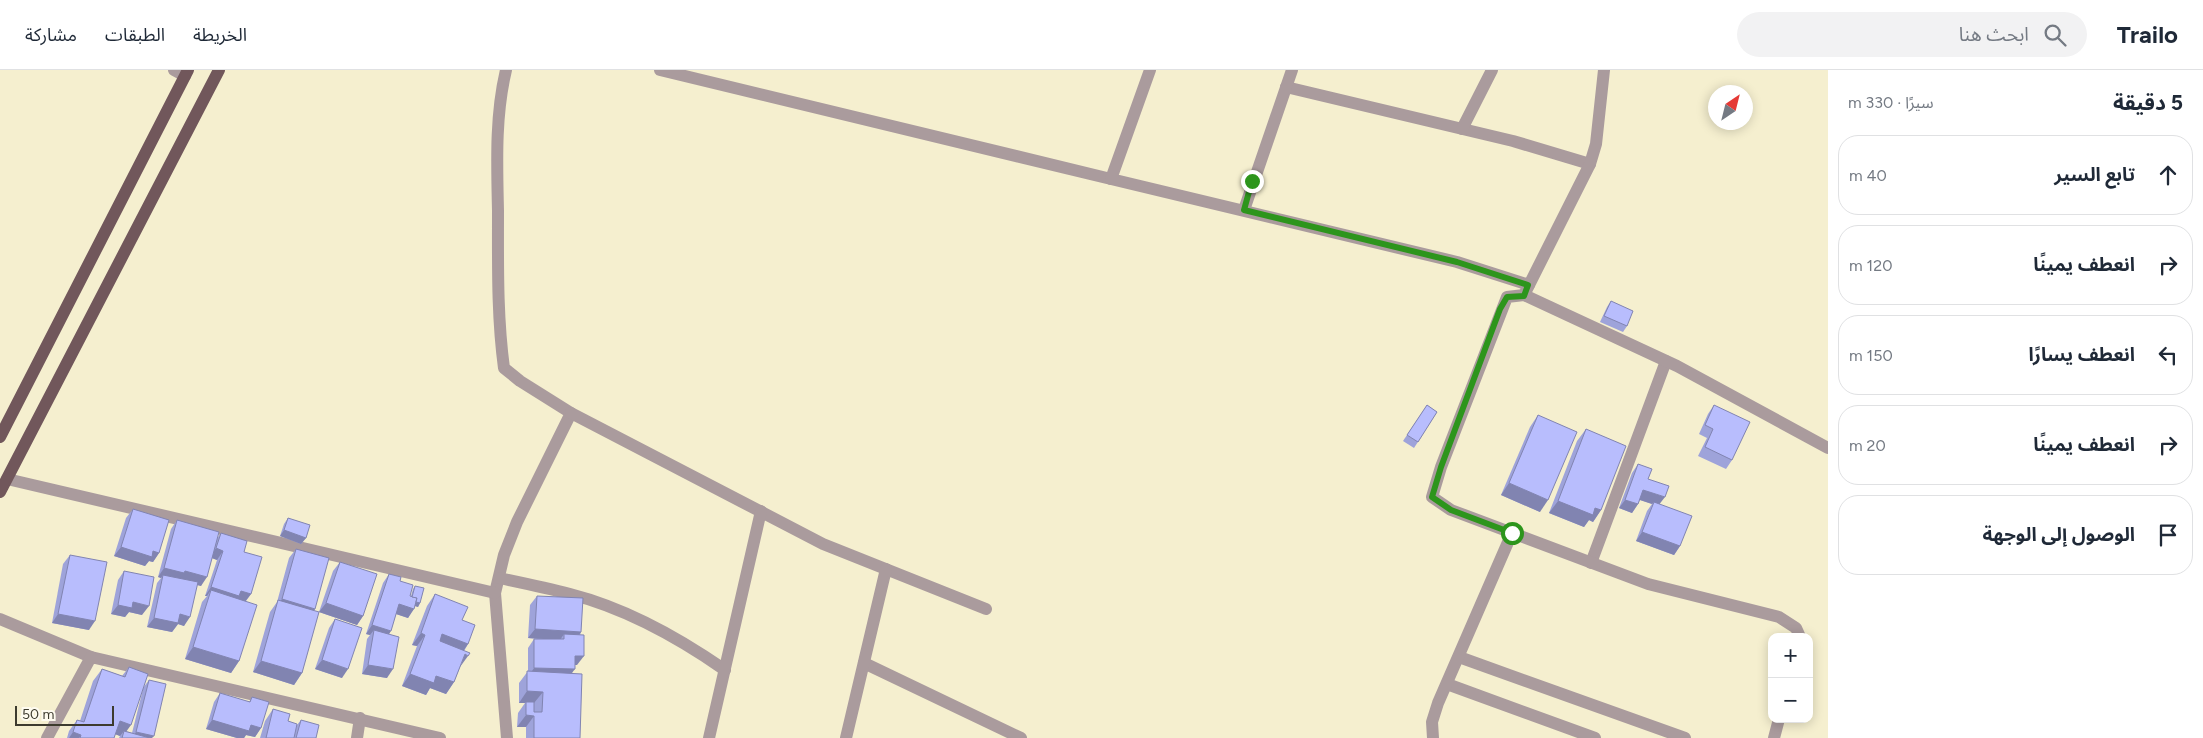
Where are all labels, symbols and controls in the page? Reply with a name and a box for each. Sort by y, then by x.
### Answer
search box [1737,12,2087,57]
text: Trailo [2117,20,2178,49]
icon: search [2041,21,2069,49]
text: ابحث هنا [1959,23,2029,46]
text: مشاركة [25,24,77,46]
text: الطبقات [105,24,165,46]
text: الخريطة [193,24,247,46]
north arrow [1708,85,1753,130]
text: 5 دقيقة [2113,90,2183,115]
text: سيرًا · 330 m [1848,93,1933,112]
icon: ahead [2154,161,2182,189]
text: تابع السير [2054,163,2135,186]
text: 40 m [1849,166,1887,185]
route end [1241,170,1264,193]
icon: right [2154,251,2182,279]
text: انعطف يمينًا [2033,253,2135,276]
text: 120 m [1849,256,1892,275]
icon: left [2154,341,2182,369]
text: انعطف يسارًا [2028,343,2135,366]
text: 150 m [1849,346,1893,365]
icon: right [2154,431,2182,459]
text: انعطف يمينًا [2033,433,2135,456]
text: 20 m [1849,436,1886,455]
icon: arrive [2154,521,2182,549]
route start [1501,522,1524,545]
text: الوصول إلى الوجهة [1982,523,2135,546]
map controls [1768,633,1813,723]
button: + [1768,633,1813,678]
button: − [1768,678,1813,723]
scale bar [15,703,114,726]
text: 50 m [22,706,54,723]

